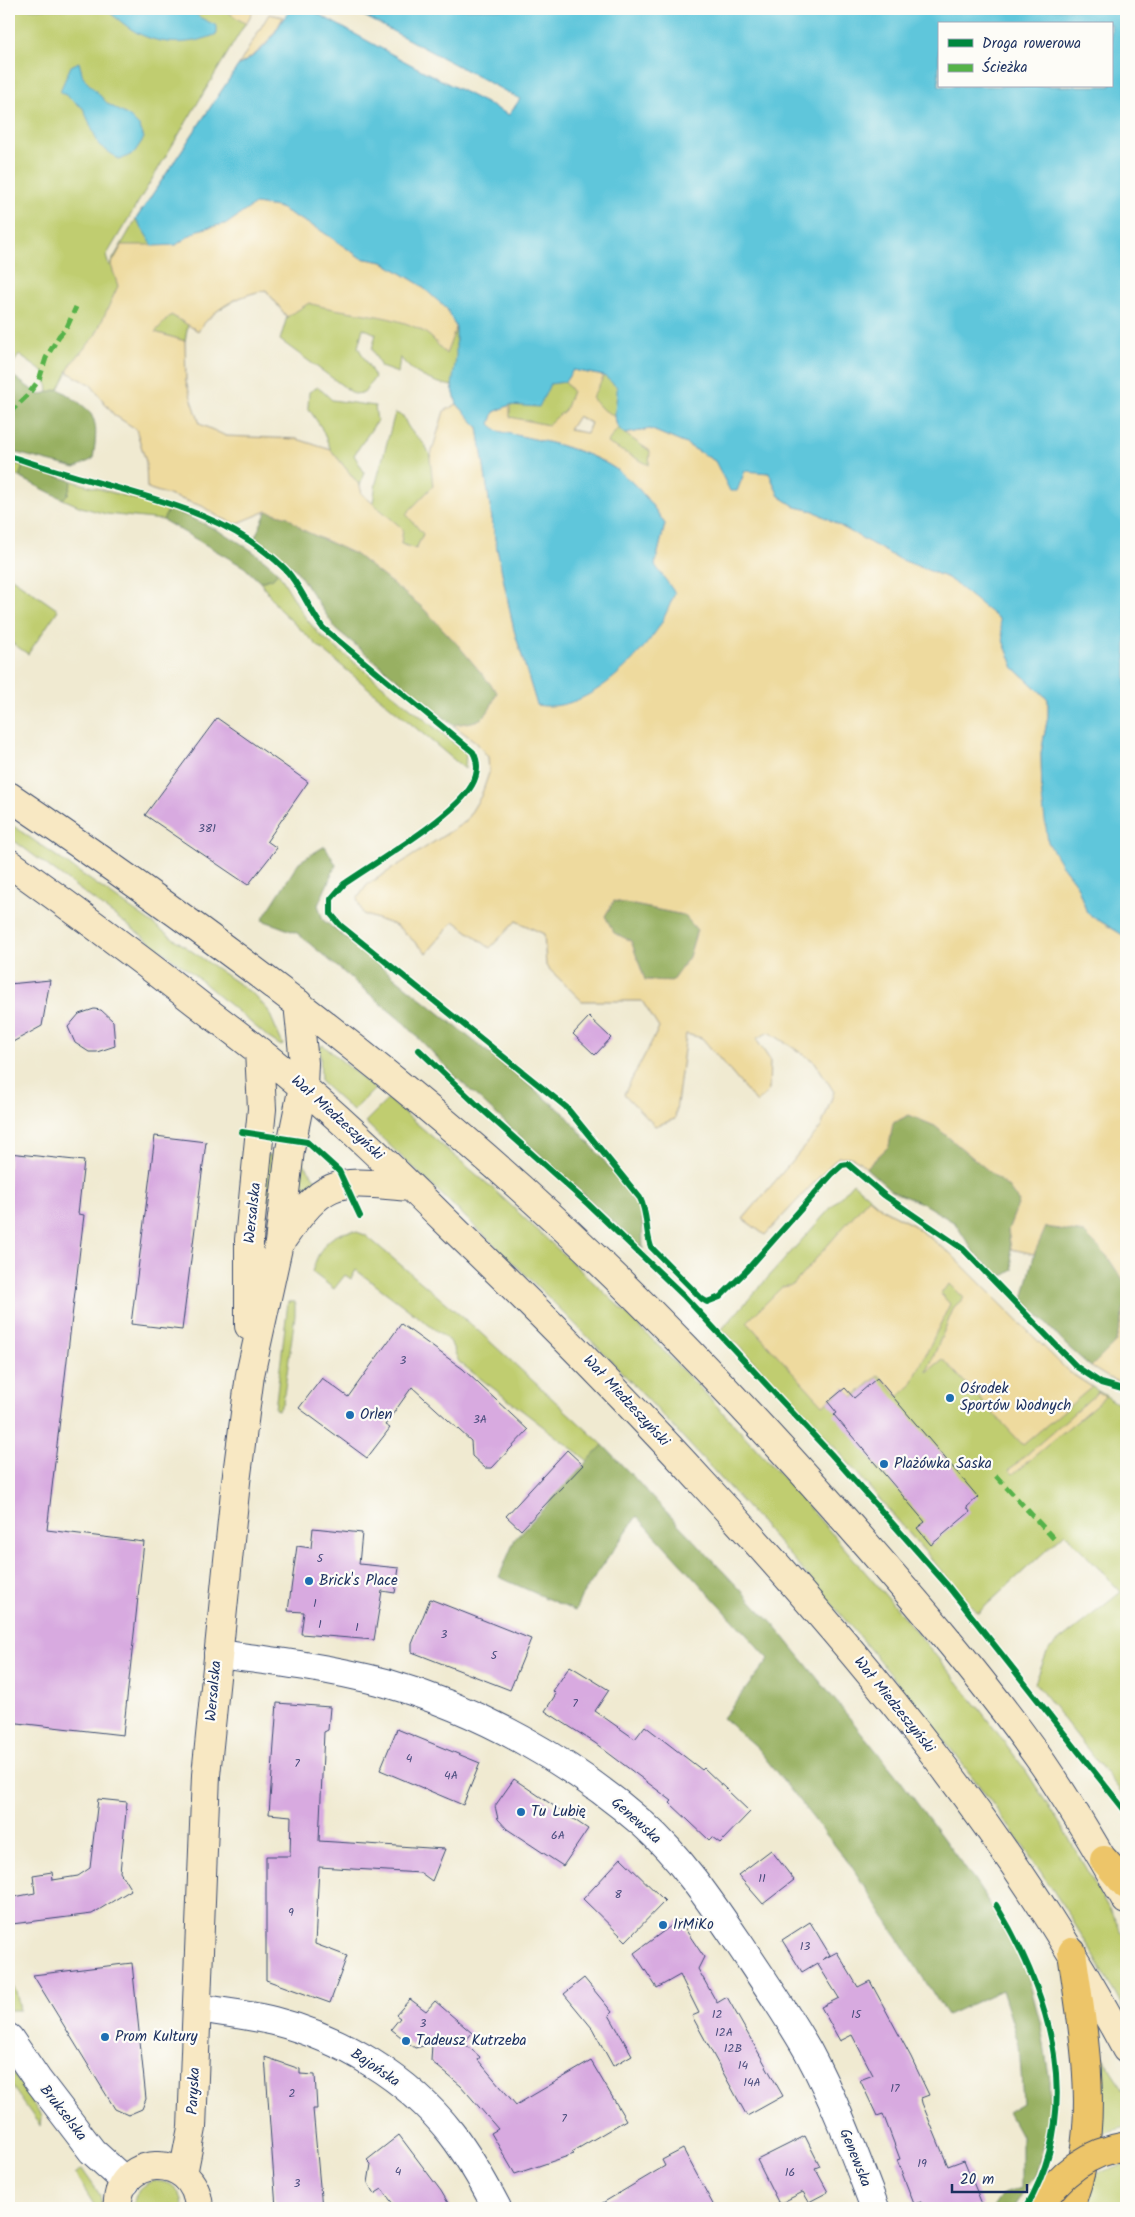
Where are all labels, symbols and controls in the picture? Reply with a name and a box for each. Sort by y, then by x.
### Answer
legend [938,22,1112,88]
text: Droga rowerowa [982,32,1081,56]
text: Ścieżka [982,56,1027,80]
house number: 381 [198,819,216,838]
street label: Wał Miedzeszyński [285,1070,390,1167]
street label: Wersalska [238,1181,268,1245]
street label: Wał Miedzeszyński [577,1350,676,1453]
house number: 3 [400,1351,407,1370]
place label: Ośrodek Sportów Wodnych [960,1377,1071,1418]
marker: Ośrodek Sportów Wodnych [944,1392,956,1404]
place label: Orlen [360,1403,393,1427]
marker: Orlen [344,1409,356,1421]
house number: 3A [473,1410,487,1429]
place label: Plażówka Saska [894,1452,992,1476]
marker: Plażówka Saska [878,1458,890,1470]
house number: 5 [317,1549,325,1568]
place label: Brick's Place [319,1569,398,1593]
marker: Brick's Place [303,1575,315,1587]
house number: 1 [313,1594,317,1613]
house number: 1 [318,1615,322,1634]
house number: 1 [355,1618,359,1637]
house number: 3 [441,1625,448,1644]
house number: 5 [491,1646,499,1665]
street label: Wał Miedzeszyński [847,1652,941,1760]
street label: Wersalska [199,1660,229,1722]
house number: 7 [572,1694,578,1713]
house number: 4 [406,1749,413,1768]
house number: 7 [294,1754,300,1773]
house number: 4A [444,1766,458,1785]
street label: Genewska [605,1792,667,1850]
place label: Tu Lubię [531,1800,586,1824]
marker: Tu Lubię [515,1806,527,1818]
house number: 6A [551,1826,565,1845]
house number: 11 [758,1869,766,1888]
house number: 8 [614,1885,622,1904]
house number: 9 [288,1903,294,1922]
place label: IrMiKo [673,1913,714,1937]
marker: IrMiKo [657,1919,669,1931]
house number: 13 [800,1937,810,1956]
house number: 12 [712,2005,722,2024]
house number: 15 [851,2005,863,2024]
house number: 3 [420,2014,427,2033]
house number: 12A [715,2023,733,2042]
place label: Prom Kultury [115,2025,199,2049]
place label: Tadeusz Kutrzeba [416,2029,527,2053]
marker: Prom Kultury [99,2031,111,2043]
marker: Tadeusz Kutrzeba [400,2035,412,2047]
house number: 12B [724,2039,742,2058]
street label: Bajońska [345,2042,405,2094]
house number: 14 [738,2056,749,2075]
street label: Paryska [181,2067,207,2115]
house number: 14A [743,2073,761,2092]
house number: 17 [890,2079,900,2098]
street label: Brukselska [33,2080,93,2146]
house number: 2 [289,2084,296,2103]
house number: 7 [561,2109,567,2128]
street label: Genewska [832,2125,878,2191]
house number: 19 [917,2154,927,2173]
house number: 4 [395,2162,402,2181]
scale bar [952,2162,1028,2194]
house number: 16 [785,2163,795,2182]
text: 20 m [960,2168,994,2192]
house number: 3 [294,2174,301,2193]

